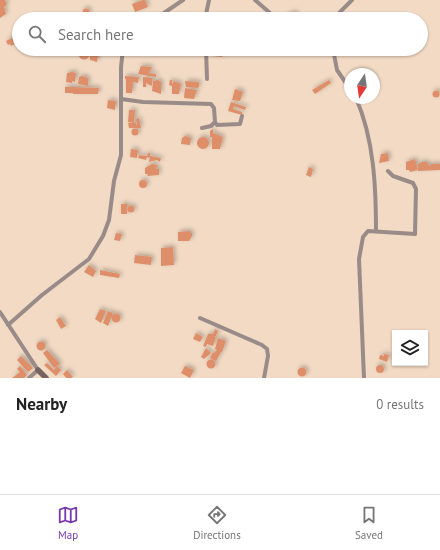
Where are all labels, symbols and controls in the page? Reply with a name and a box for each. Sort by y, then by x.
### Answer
search box [12,12,428,56]
icon: search [26,23,48,45]
text: Search here [58,25,134,44]
north arrow [344,68,380,104]
map controls [392,330,428,366]
button: layers [392,330,428,366]
text: Nearby [16,393,67,415]
text: 0 results [376,396,424,413]
tab: Map [57,504,79,542]
tab: Directions [193,504,241,542]
tab: Saved [355,504,383,542]

